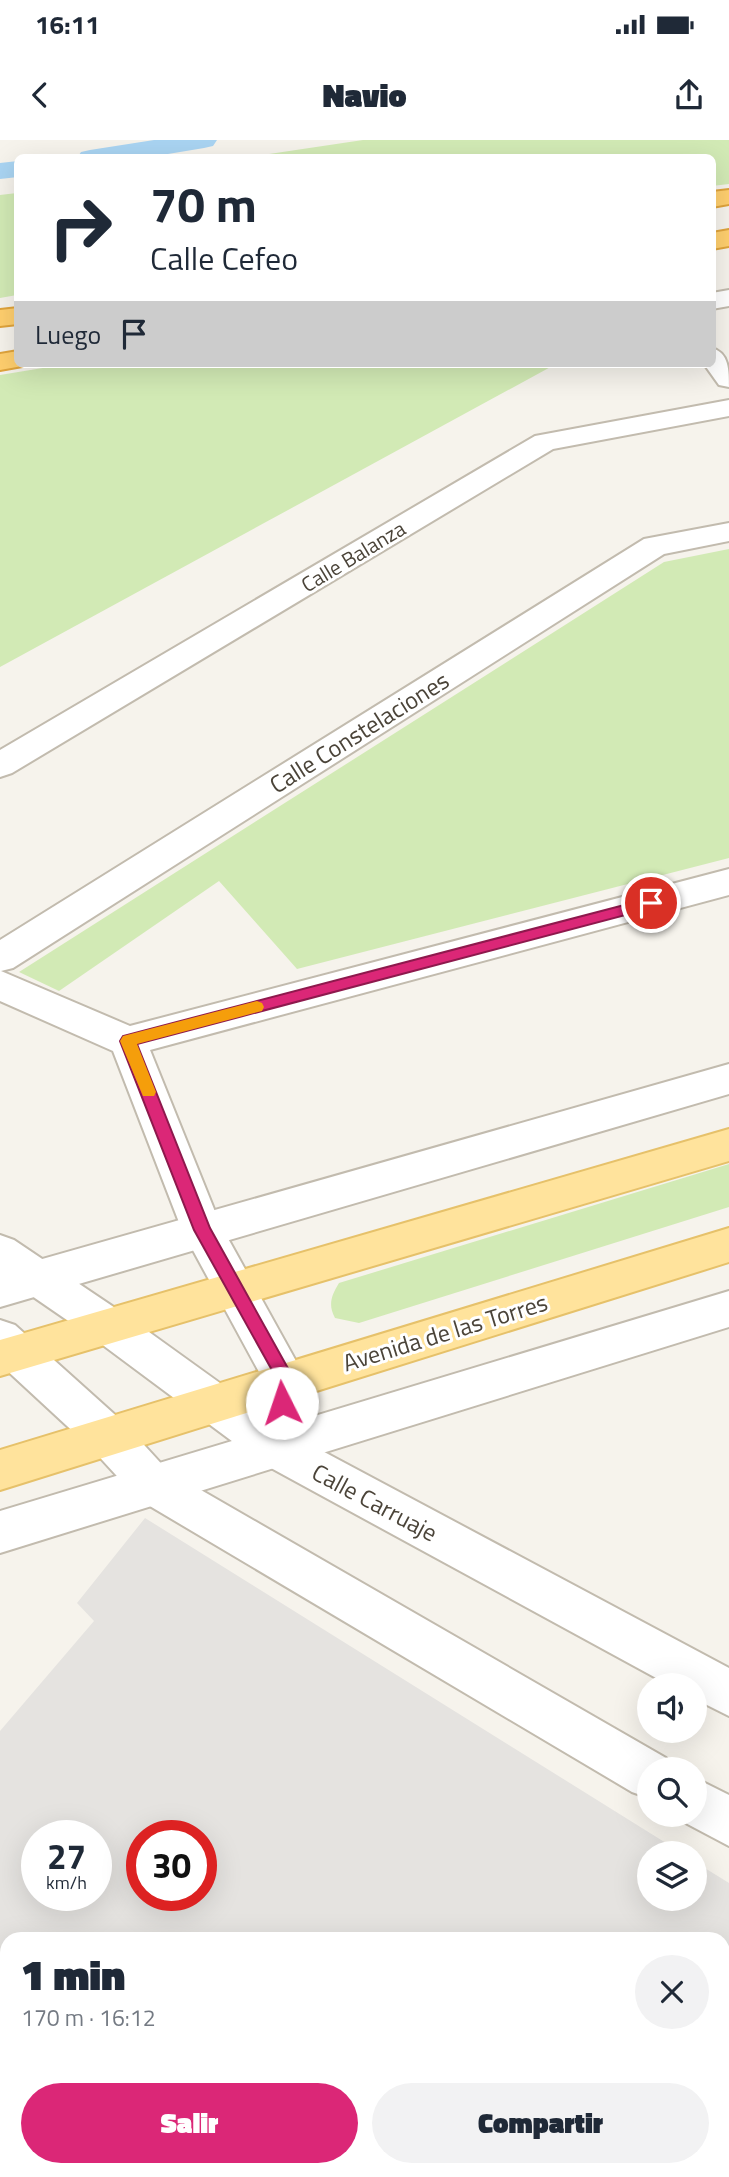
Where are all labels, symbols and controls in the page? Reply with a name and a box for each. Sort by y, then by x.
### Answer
text: 16:11 [35,5,100,44]
text: Navio [323,71,406,119]
icon: back [21,76,59,114]
icon: share [670,76,708,114]
text: 70 m [150,166,257,241]
icon: right [35,182,126,273]
text: Calle Cefeo [150,234,298,282]
text: Luego [35,315,101,354]
icon: arrive [115,315,153,353]
street label: Calle Balanza [295,512,412,600]
street label: Calle Constelaciones [262,662,456,802]
pin [621,873,681,933]
icon: arrive [632,884,670,922]
street label: Avenida de las Torres [338,1284,552,1380]
position arrow [245,1366,319,1440]
street label: Calle Carruaje [306,1454,444,1550]
map controls [637,1673,707,1911]
button: sound [637,1673,707,1743]
button: search [637,1757,707,1827]
speed limit sign: 30 [126,1820,217,1911]
text: 27 [47,1829,86,1883]
button: layers [637,1841,707,1911]
text: km/h [46,1869,87,1896]
text: 1 min [21,1942,125,2006]
button: close [635,1955,709,2029]
text: 170 m · 16:12 [21,2000,156,2035]
button: Salir [21,2083,358,2163]
button: Compartir [372,2083,709,2163]

